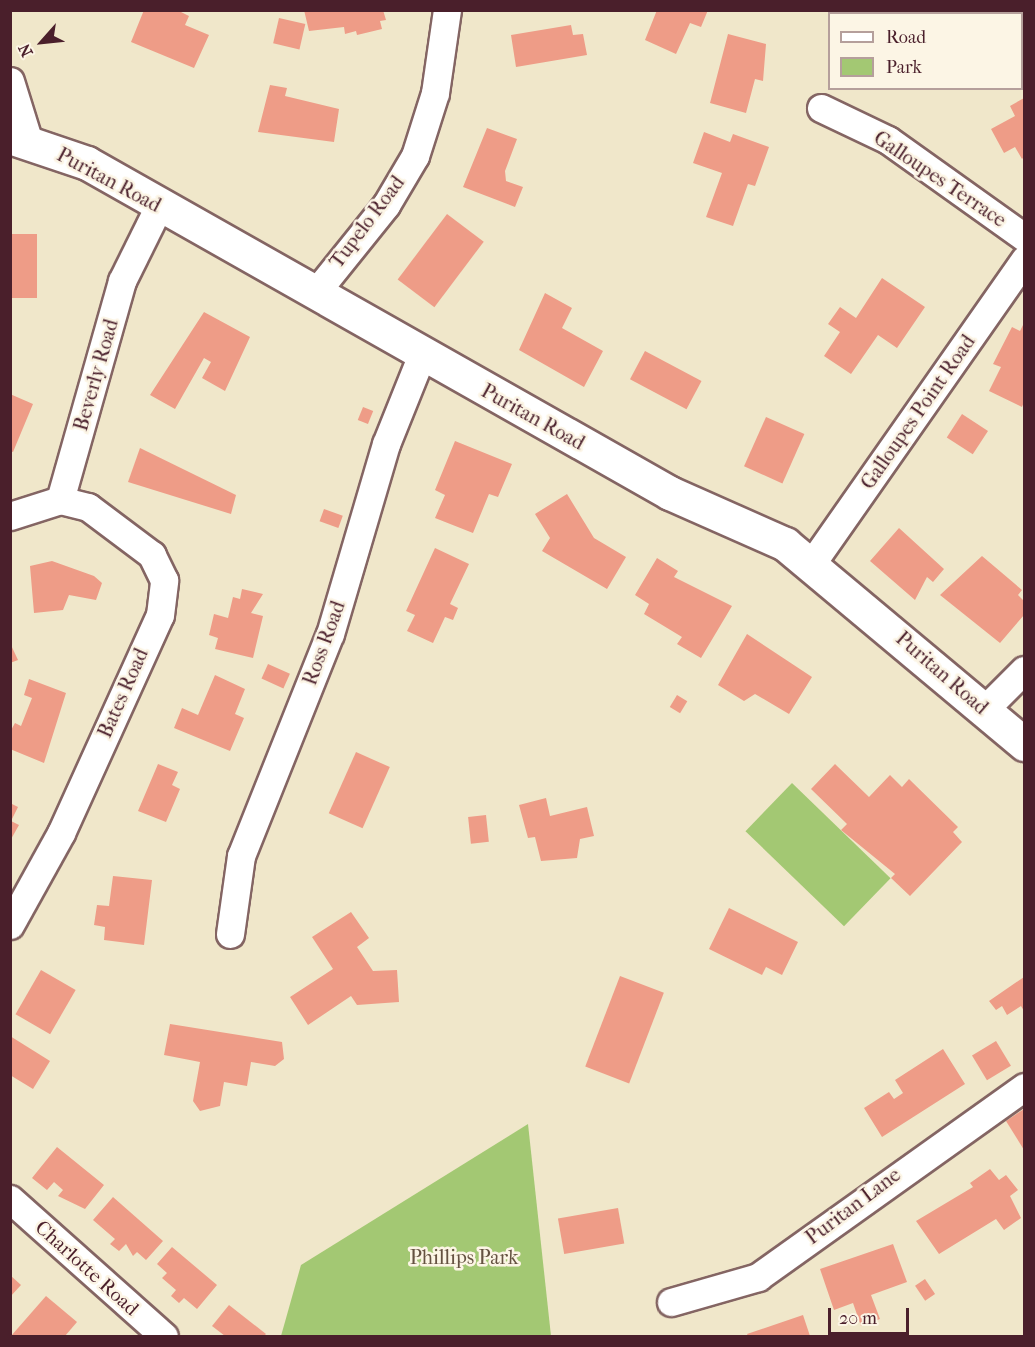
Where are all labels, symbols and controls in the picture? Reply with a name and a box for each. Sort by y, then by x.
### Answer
north arrow [12,12,72,72]
legend [828,12,1023,90]
text: Road [886,27,926,48]
text: N [14,41,37,60]
text: Park [886,57,922,78]
street label: Galloupes Terrace [869,126,1011,232]
street label: Puritan Road [53,143,165,217]
street label: Tupelo Road [325,171,409,273]
street label: Beverly Road [69,316,123,434]
street label: Galloupes Point Road [856,330,980,494]
street label: Puritan Road [477,379,589,455]
street label: Ross Road [298,598,350,688]
street label: Puritan Road [891,626,993,720]
street label: Bates Road [93,645,153,741]
street label: Puritan Lane [801,1162,905,1250]
street label: Charlotte Road [30,1215,144,1321]
park label: Phillips Park [410,1245,518,1269]
scale bar [831,1296,912,1334]
text: 20 m [839,1308,877,1329]

